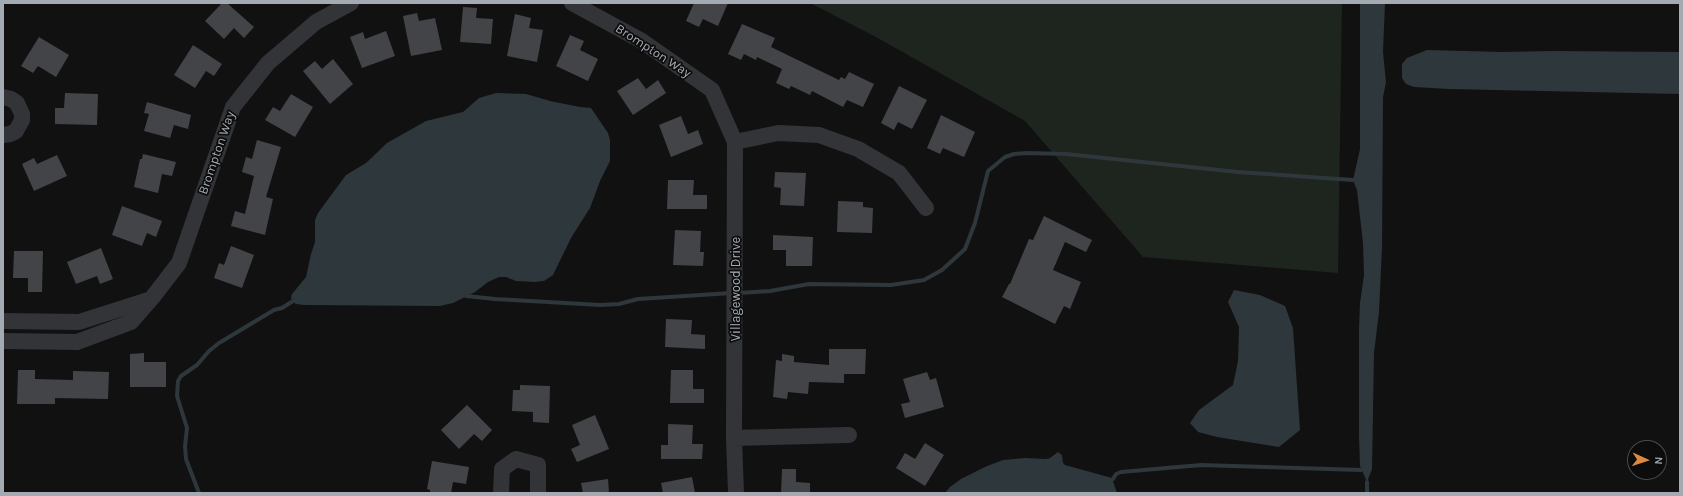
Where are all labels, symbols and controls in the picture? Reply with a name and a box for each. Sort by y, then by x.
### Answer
street label: Brompton Way [612,21,694,81]
street label: Brompton Way [195,109,239,197]
street label: Villagewood Drive [728,237,744,341]
north arrow [1627,440,1667,480]
text: N [1652,456,1665,465]

